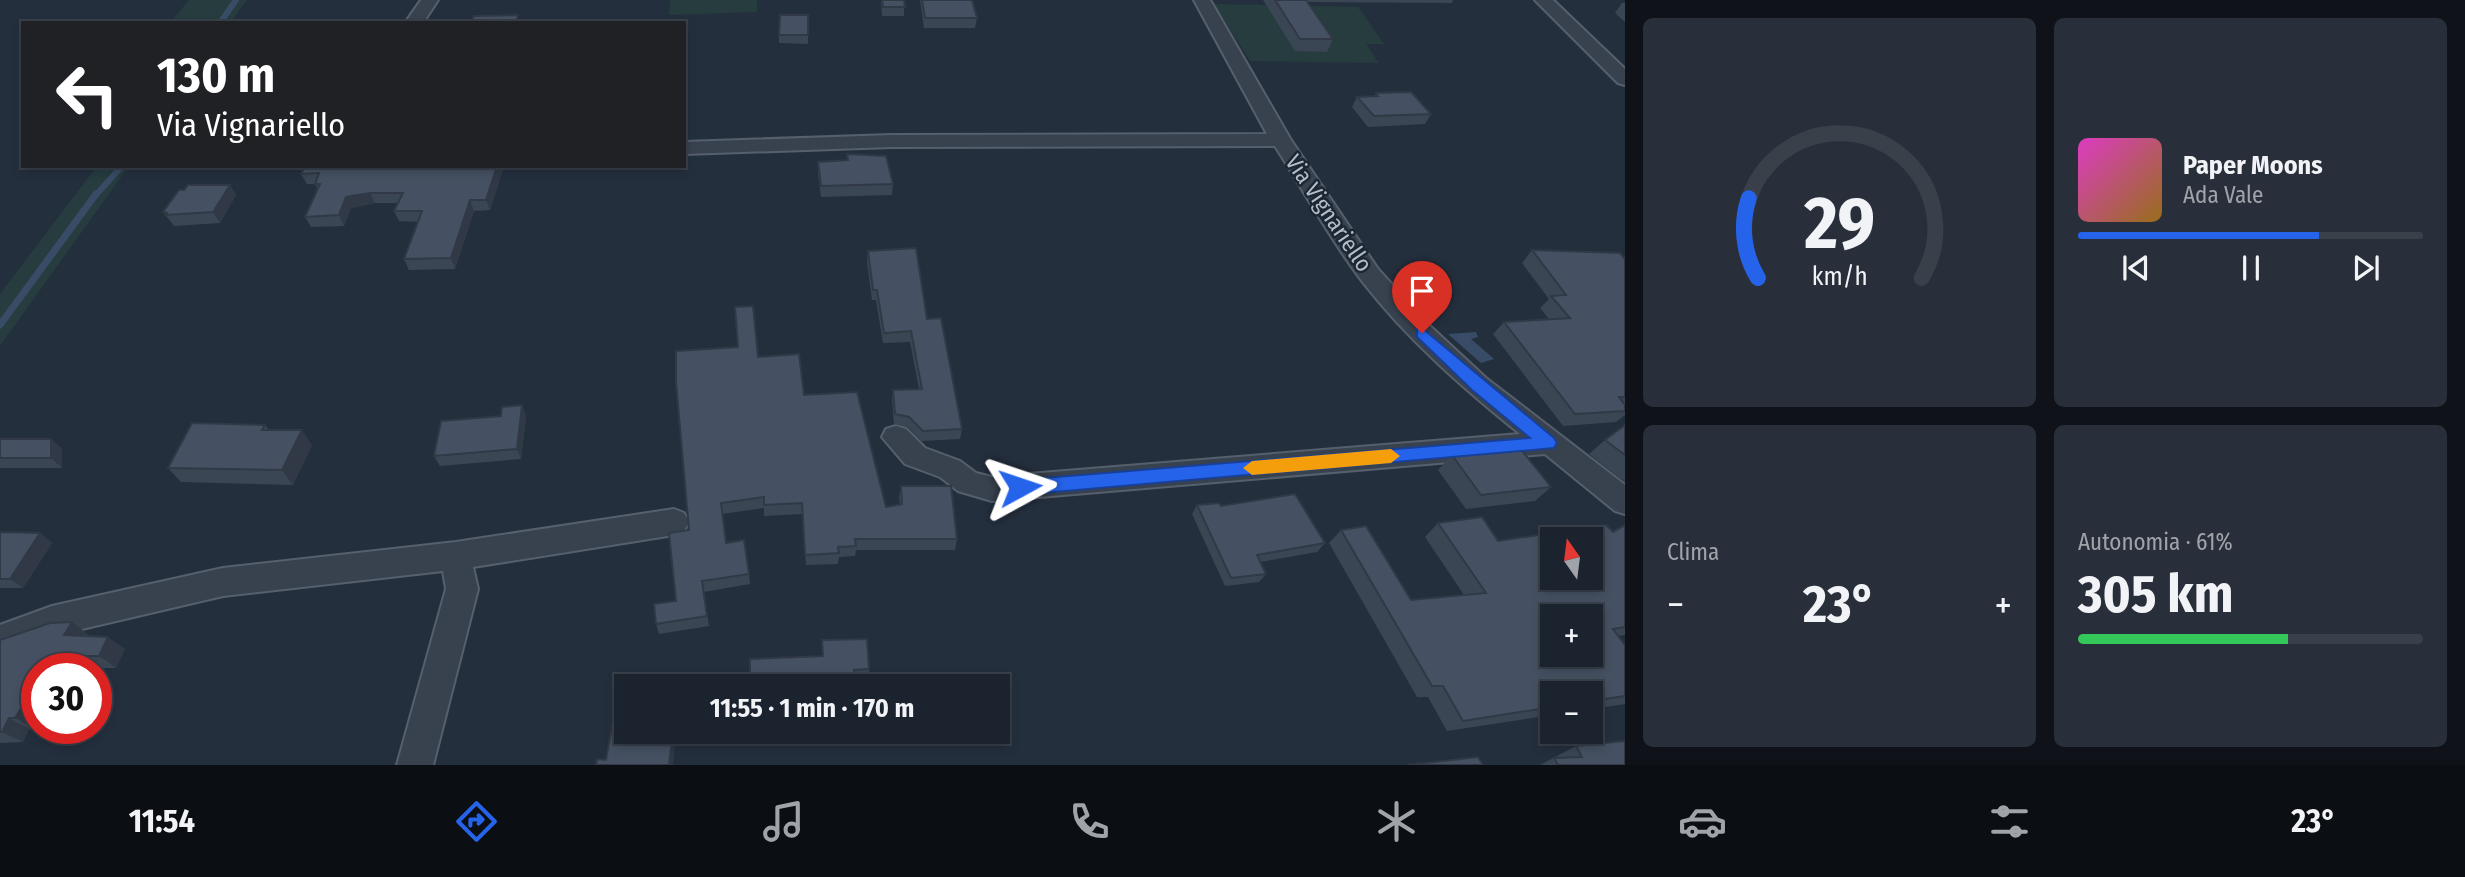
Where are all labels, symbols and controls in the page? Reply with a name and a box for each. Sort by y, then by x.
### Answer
text: 130 m [157,46,275,105]
icon: left [42,49,133,140]
text: Via Vignariello [157,106,345,144]
street label: Via Vignariello [1280,149,1378,277]
text: Paper Moons [2183,150,2323,181]
text: 29 [1803,181,1875,268]
text: Ada Vale [2183,181,2263,209]
icon: previous [2117,249,2155,287]
icon: pause [2232,249,2270,287]
icon: next [2347,249,2385,287]
pin [1392,261,1452,333]
text: km/h [1812,262,1867,292]
icon: arrive [1403,272,1441,310]
position arrow [983,450,1057,524]
north arrow [1540,527,1603,590]
map controls [1540,527,1603,744]
text: Autonomia · 61% [2078,528,2233,556]
text: Clima [1667,538,1719,566]
text: 305 km [2078,563,2233,626]
text: 23° [1803,573,1876,636]
text: − [1667,582,1684,628]
text: + [1995,582,2012,628]
button: + [1540,604,1603,667]
speed limit sign: 30 [21,653,112,744]
button: − [1540,681,1603,744]
text: 11:55 · 1 min · 170 m [710,693,914,724]
icon: directions [452,797,501,846]
icon: music [759,797,808,846]
icon: phone [1065,797,1114,846]
icon: climate [1372,797,1421,846]
icon: car [1678,797,1727,846]
icon: filters [1985,797,2034,846]
text: 11:54 [129,802,195,840]
text: 23° [2291,802,2336,840]

